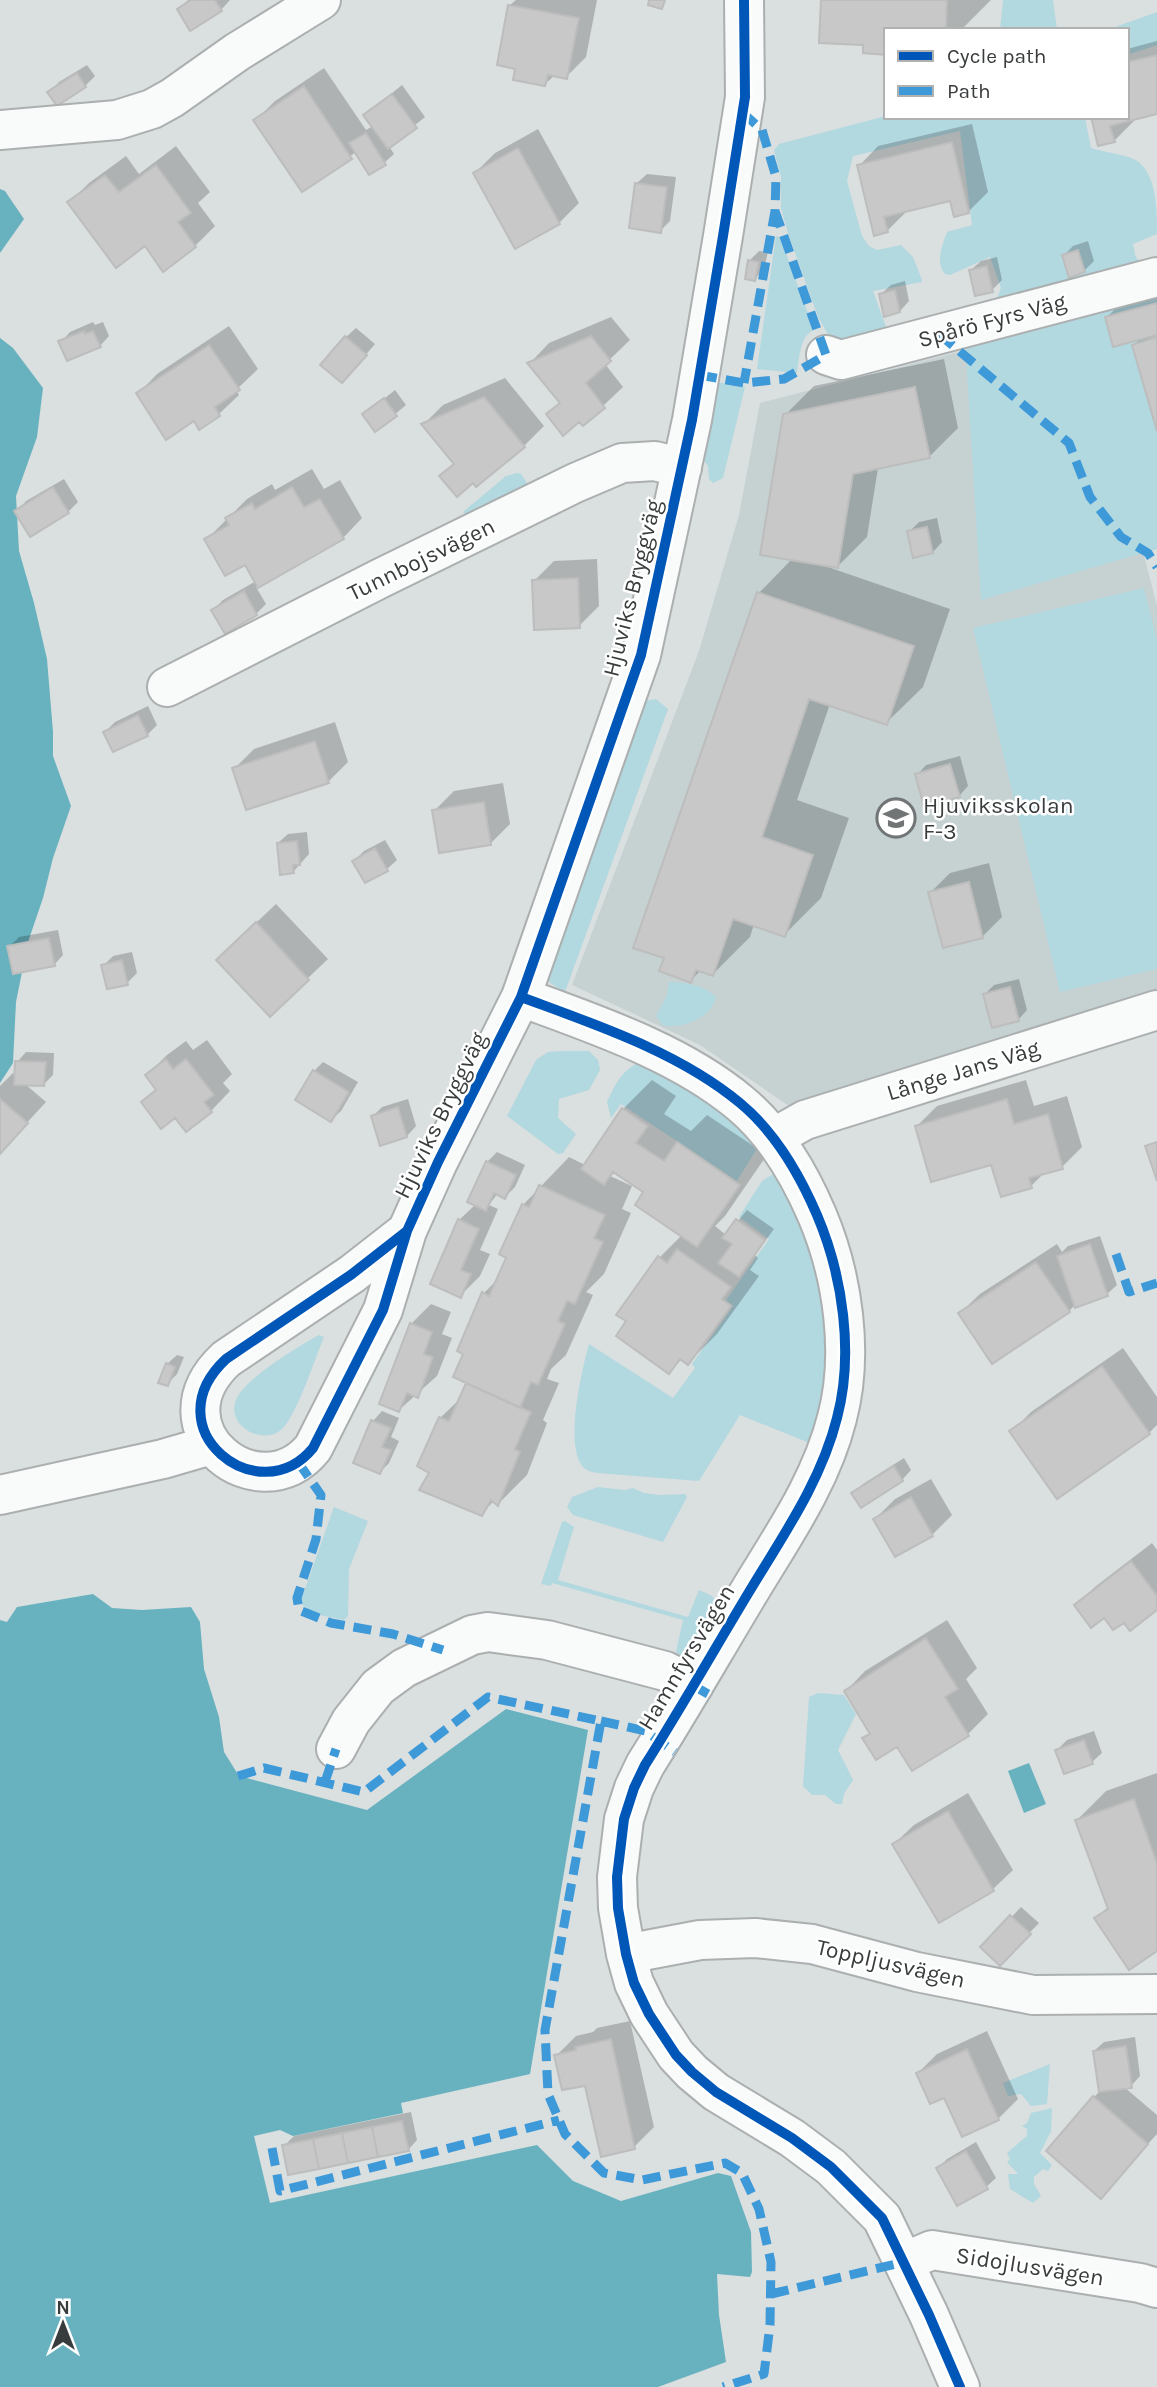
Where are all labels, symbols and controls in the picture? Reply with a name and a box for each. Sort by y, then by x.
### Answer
legend [884,28,1129,119]
text: Cycle path [947,44,1047,68]
text: Path [947,79,991,103]
street label: Spårö Fyrs Väg [915,288,1069,353]
street label: Hjuviks Bryggväg [597,497,668,680]
street label: Tunnbojsvägen [343,512,499,607]
place label: Hjuviksskolan F-3 [923,792,1074,845]
school or university icon: Hjuviksskolan F-3 [875,797,917,839]
street label: Hjuviks Bryggväg [388,1028,492,1203]
street label: Långe Jans Väg [883,1034,1043,1107]
street label: Hamnfyrsvägen [632,1579,741,1735]
street label: Toppljusvägen [814,1933,968,1994]
street label: Sidojlusvägen [954,2241,1106,2292]
north arrow [28,2289,98,2359]
text: N [56,2297,70,2319]

